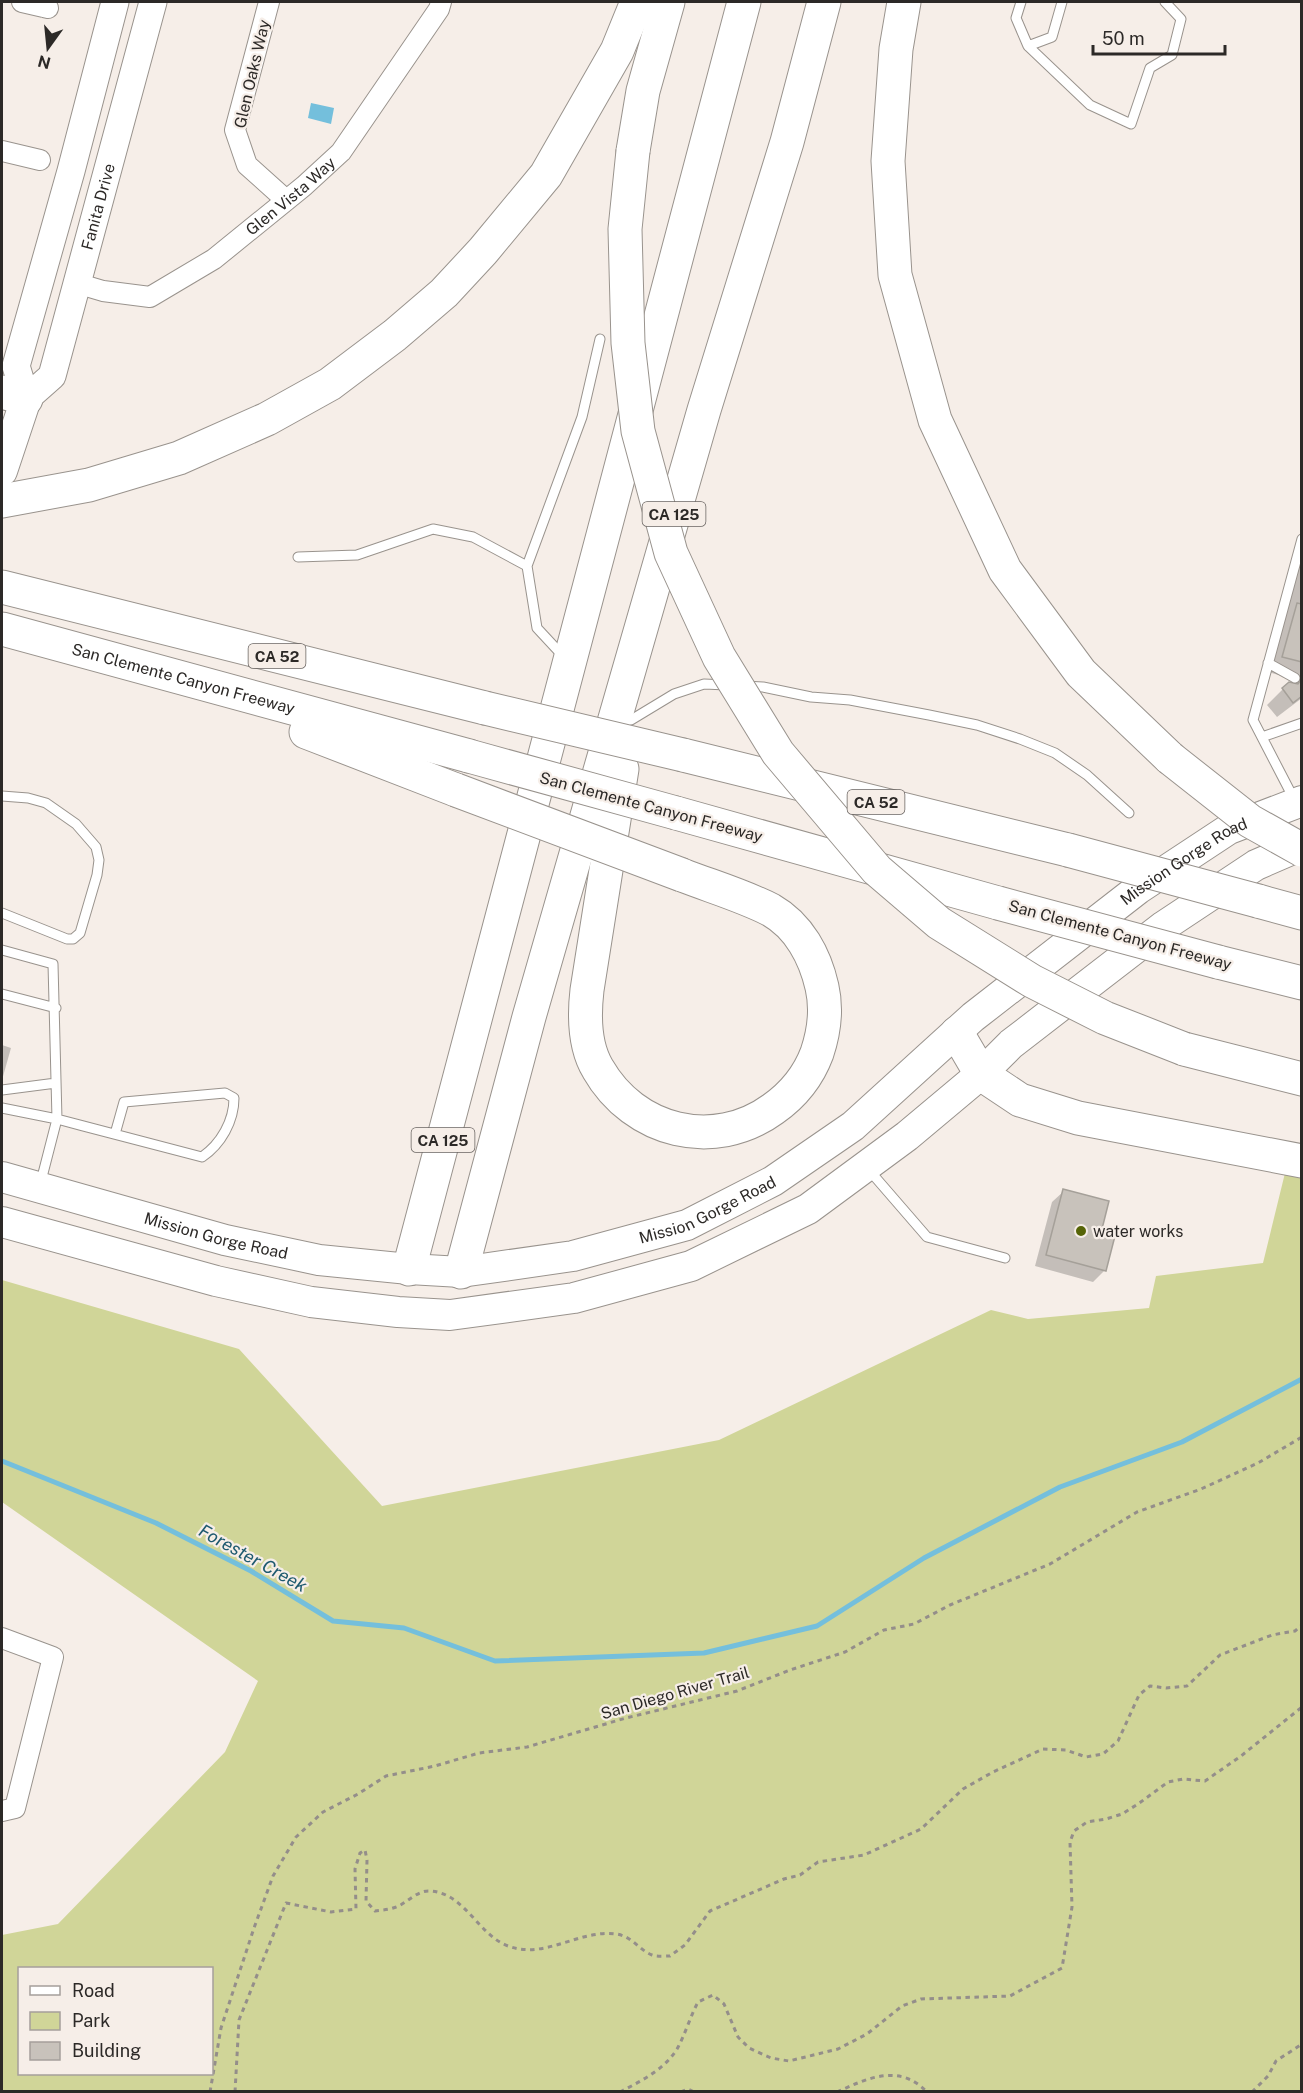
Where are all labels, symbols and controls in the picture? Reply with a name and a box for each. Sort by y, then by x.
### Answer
street label: Glen Oaks Way [230,17,274,130]
north arrow [18,18,78,78]
scale bar [1093,18,1225,56]
text: 50 m [1102,28,1145,49]
text: N [36,51,53,73]
street label: Glen Vista Way [242,153,339,239]
street label: Fanita Drive [77,161,119,252]
road number: CA 125 [642,502,706,526]
street label: San Clemente Canyon Freeway [70,639,297,718]
road number: CA 52 [248,644,306,668]
street label: San Clemente Canyon Freeway [537,768,765,846]
road number: CA 52 [848,790,904,814]
street label: Mission Gorge Road [1116,813,1250,909]
street label: San Clemente Canyon Freeway [1006,896,1234,974]
road number: CA 125 [412,1128,474,1152]
street label: Mission Gorge Road [637,1172,779,1247]
street label: Mission Gorge Road [142,1208,290,1263]
place label: water works [1093,1222,1183,1241]
marker: water works [1074,1224,1088,1238]
water label: Forester Creek [195,1520,311,1596]
street label: San Diego River Trail [598,1663,752,1723]
legend [18,1967,213,2075]
text: Road [72,1980,115,2001]
text: Park [72,2010,110,2031]
text: Building [72,2040,141,2061]

